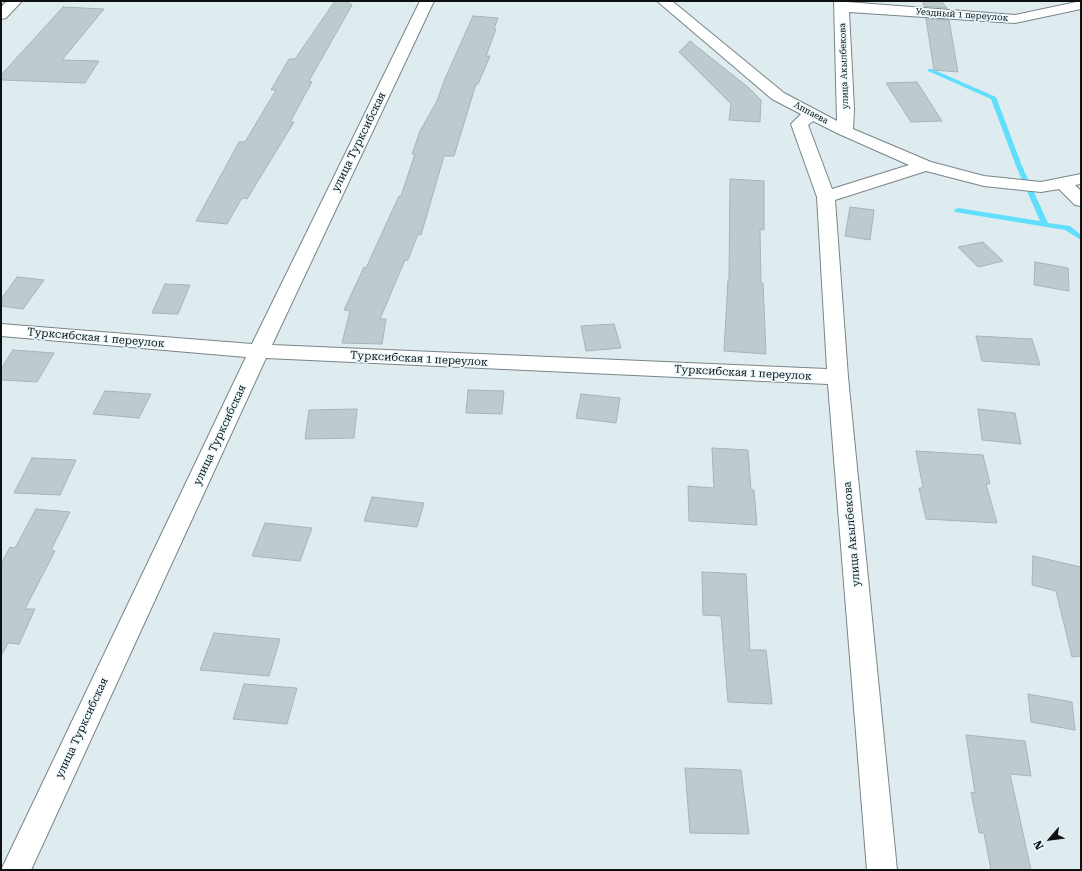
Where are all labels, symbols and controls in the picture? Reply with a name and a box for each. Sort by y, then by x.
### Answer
street label: Уездный 1 переулок [915,6,1009,24]
street label: улица Акылбекова [837,23,851,109]
street label: улица Турксибская [329,90,389,194]
street label: Аппаева [792,99,830,127]
street label: Турксибская 1 переулок [27,325,165,351]
street label: Турксибская 1 переулок [350,349,488,369]
street label: Турксибская 1 переулок [674,363,812,383]
street label: улица Турксибская [191,383,249,487]
street label: улица Акылбекова [841,481,863,587]
street label: улица Турксибская [53,676,111,780]
north arrow [1030,819,1070,859]
text: N [1031,838,1047,852]

